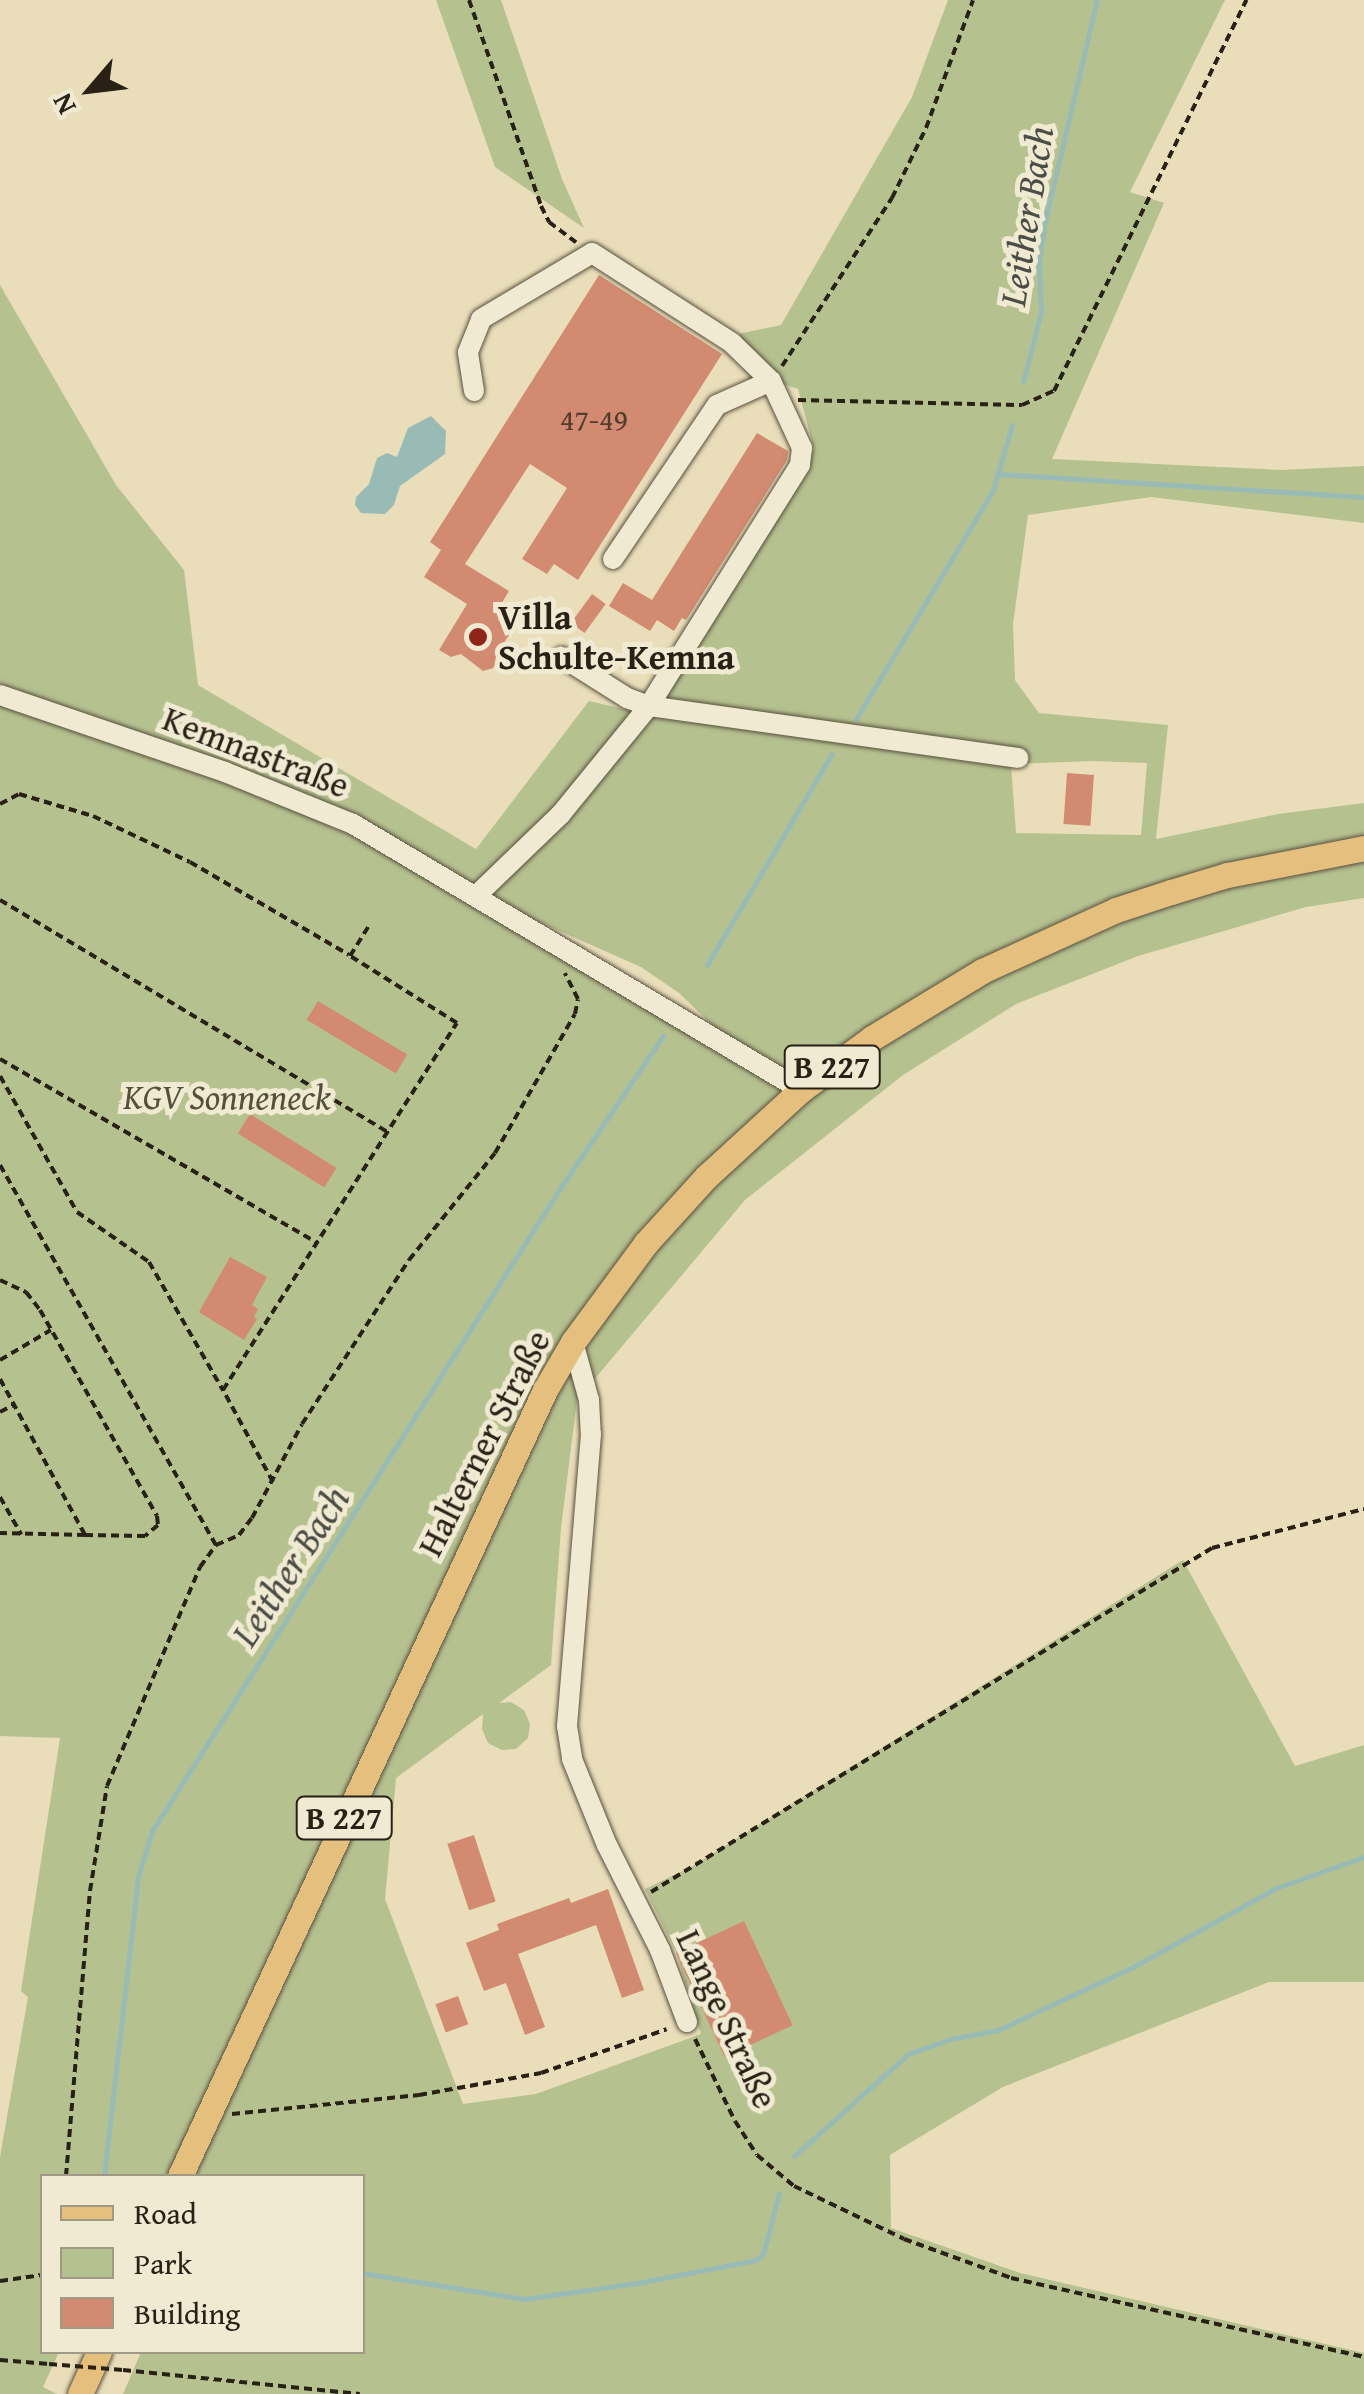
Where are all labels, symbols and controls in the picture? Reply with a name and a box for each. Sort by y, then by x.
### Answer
north arrow [40,40,140,140]
text: N [41,86,86,122]
water label: Leither Bach [989,123,1063,309]
house number: 47-49 [560,401,628,437]
place label: Villa Schulte-Kemna [498,596,735,678]
marker: Villa Schulte-Kemna [467,626,489,648]
street label: Kemnastraße [157,697,355,807]
road number: B 227 [782,1040,882,1094]
park label: KGV Sonneneck [123,1076,331,1118]
street label: Halterner Straße [409,1323,559,1563]
water label: Leither Bach [221,1477,359,1655]
road number: B 227 [294,1791,394,1845]
street label: Lange Straße [667,1923,787,2115]
legend [40,2174,365,2354]
text: Road [134,2191,197,2235]
text: Park [134,2241,192,2285]
text: Building [134,2291,240,2335]

